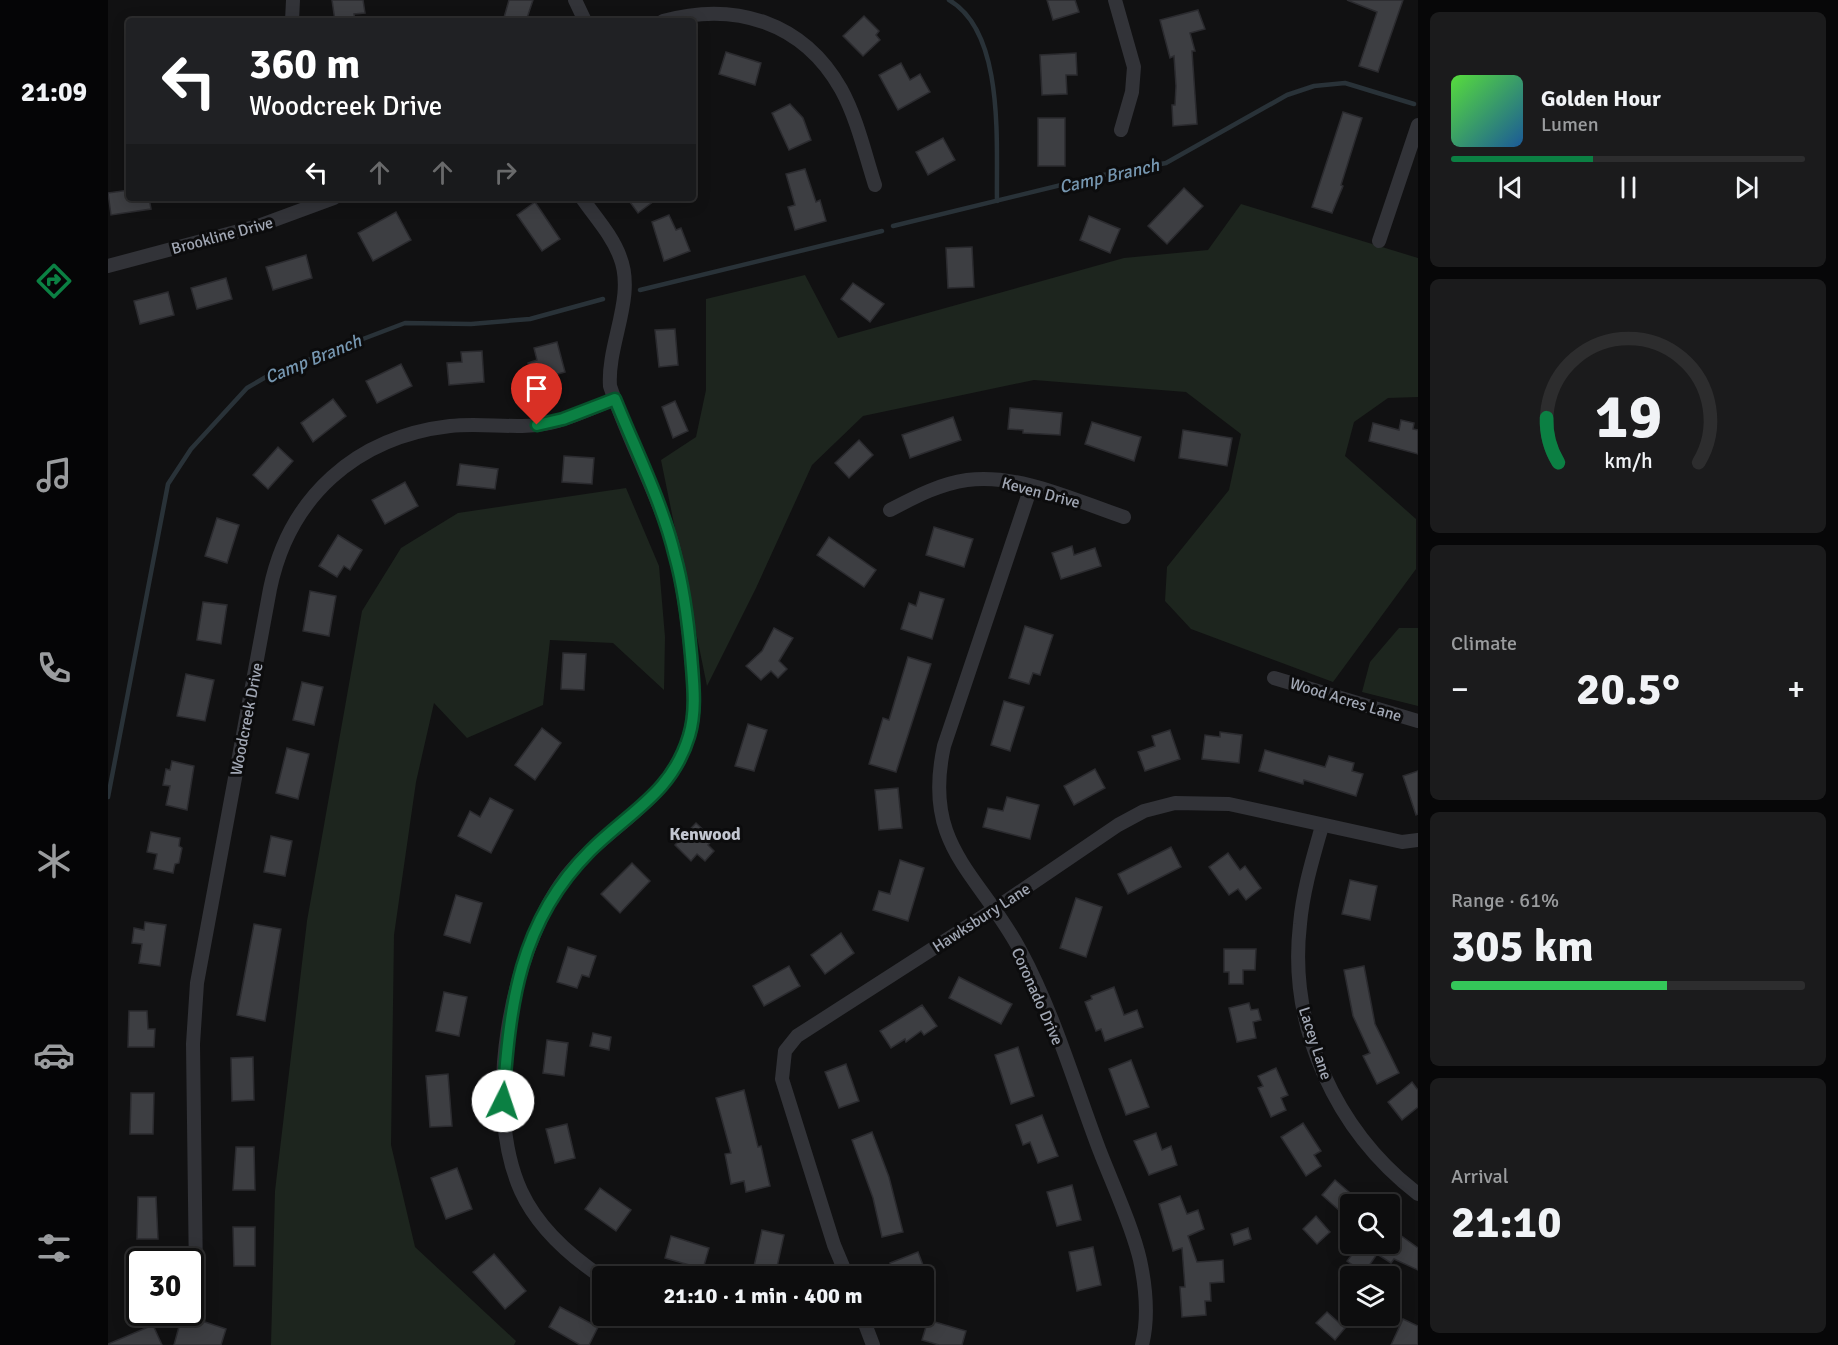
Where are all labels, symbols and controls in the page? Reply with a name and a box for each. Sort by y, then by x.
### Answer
text: 360 m [249,39,360,90]
icon: left [150,42,228,120]
text: 21:09 [21,76,87,109]
text: Golden Hour [1541,85,1661,112]
text: Woodcreek Drive [249,90,442,123]
text: Lumen [1541,112,1599,137]
water label: Camp Branch [1057,154,1162,198]
icon: left [300,156,333,189]
icon: ahead [363,156,396,189]
icon: ahead [426,156,459,189]
icon: right [489,156,522,189]
icon: previous [1494,171,1527,204]
icon: pause [1612,171,1645,204]
icon: next [1730,171,1763,204]
street label: Brookline Drive [169,213,275,259]
icon: directions [33,260,75,302]
water label: Camp Branch [262,329,366,388]
pin [511,363,562,425]
icon: arrive [520,372,553,405]
text: 19 [1594,378,1662,455]
text: km/h [1604,448,1652,474]
icon: music [33,454,75,496]
street label: Keven Drive [999,473,1082,513]
text: Climate [1451,631,1517,656]
icon: phone [33,647,75,689]
street label: Woodcreek Drive [226,661,268,777]
text: 20.5° [1576,662,1680,717]
text: − [1451,669,1469,710]
text: + [1787,669,1805,710]
street label: Wood Acres Lane [1287,673,1404,726]
district label: Kenwood [669,823,741,845]
icon: climate [33,840,75,882]
street label: Hawksbury Lane [929,879,1034,957]
text: Range · 61% [1451,888,1559,913]
text: 305 km [1451,919,1594,974]
street label: Coronado Drive [1007,945,1068,1048]
street label: Lacey Lane [1294,1004,1336,1082]
icon: car [33,1034,75,1076]
position arrow [471,1069,535,1133]
text: Arrival [1451,1164,1509,1189]
map controls [1340,1194,1400,1326]
button: search [1340,1194,1400,1254]
text: 21:10 [1451,1195,1561,1250]
icon: filters [33,1227,75,1269]
speed limit sign: 30 [126,1248,204,1326]
button: layers [1340,1266,1400,1326]
text: 21:10 · 1 min · 400 m [663,1282,863,1309]

